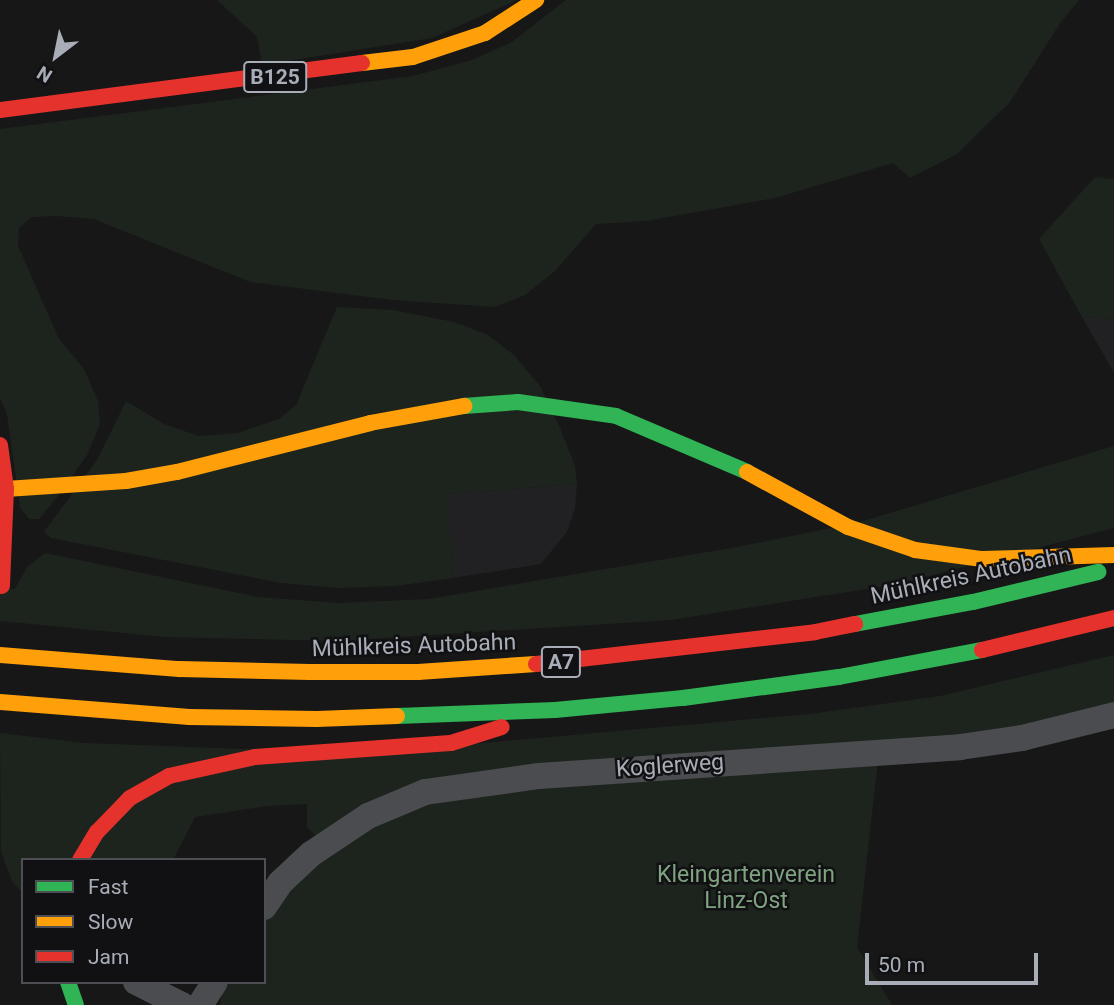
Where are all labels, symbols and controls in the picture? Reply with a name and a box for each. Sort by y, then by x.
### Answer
north arrow [21,21,91,91]
road number: B125 [242,60,308,94]
text: N [33,61,56,88]
street label: Mühlkreis Autobahn [868,541,1074,611]
street label: Mühlkreis Autobahn [311,629,517,663]
road number: A7 [540,644,582,680]
street label: Koglerweg [615,748,725,784]
legend [21,858,266,984]
park label: Kleingartenverein Linz-Ost [657,861,835,915]
text: Fast [88,875,128,899]
text: Slow [88,910,133,934]
scale bar [869,939,1042,983]
text: Jam [88,945,129,969]
text: 50 m [878,953,925,977]

